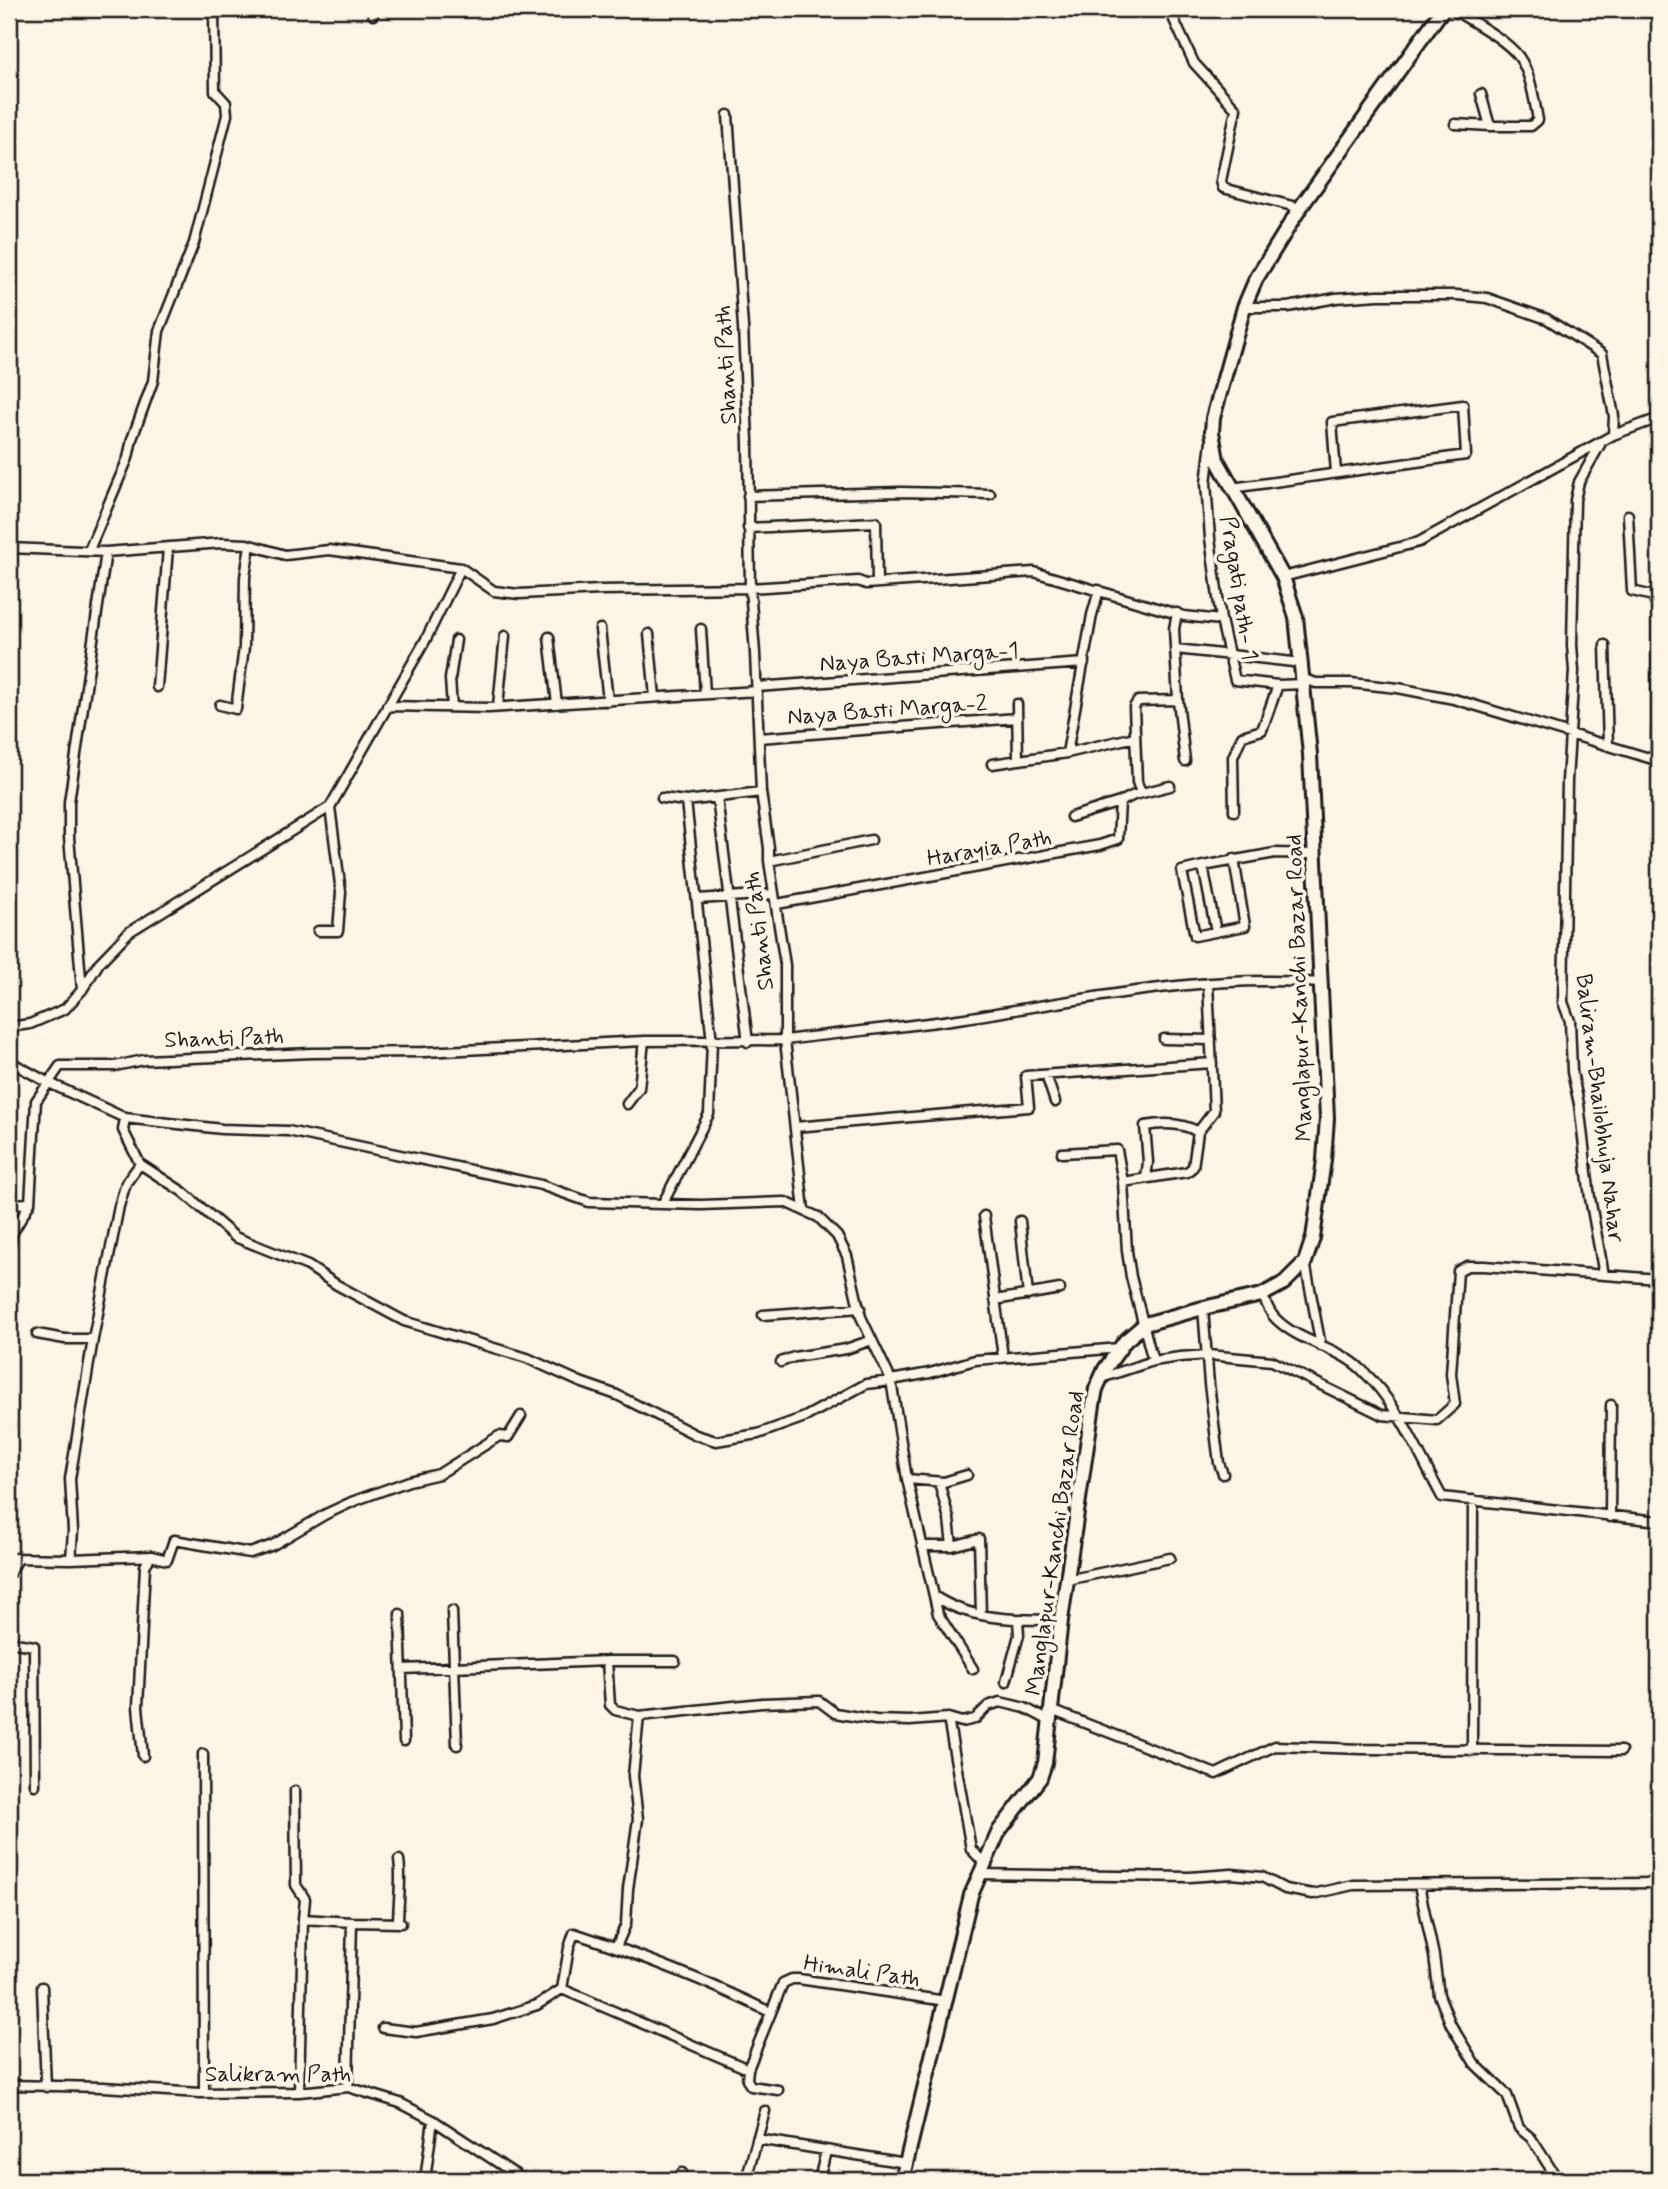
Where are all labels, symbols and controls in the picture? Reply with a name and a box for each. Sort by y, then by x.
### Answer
street label: Shanti Path [709,304,745,425]
street label: Pragati path- 1 [1210,514,1264,663]
street label: Naya Basti Marga-1 [819,636,1020,682]
street label: Naya Basti Marga-2 [786,689,988,735]
street label: Harayia Path [925,823,1054,875]
street label: Manglapur-Kanchi Bazar Road [1280,834,1322,1142]
street label: Shanti Path [738,870,782,992]
street label: Baliram-Bhailobhuja Nahar [1568,972,1630,1245]
street label: Shanti Path [164,1022,284,1056]
street label: Manglapur-Kanchi Bazar Road [1020,1389,1094,1698]
street label: Himali Path [802,1949,922,1995]
street label: Salikram Path [205,2060,351,2090]

